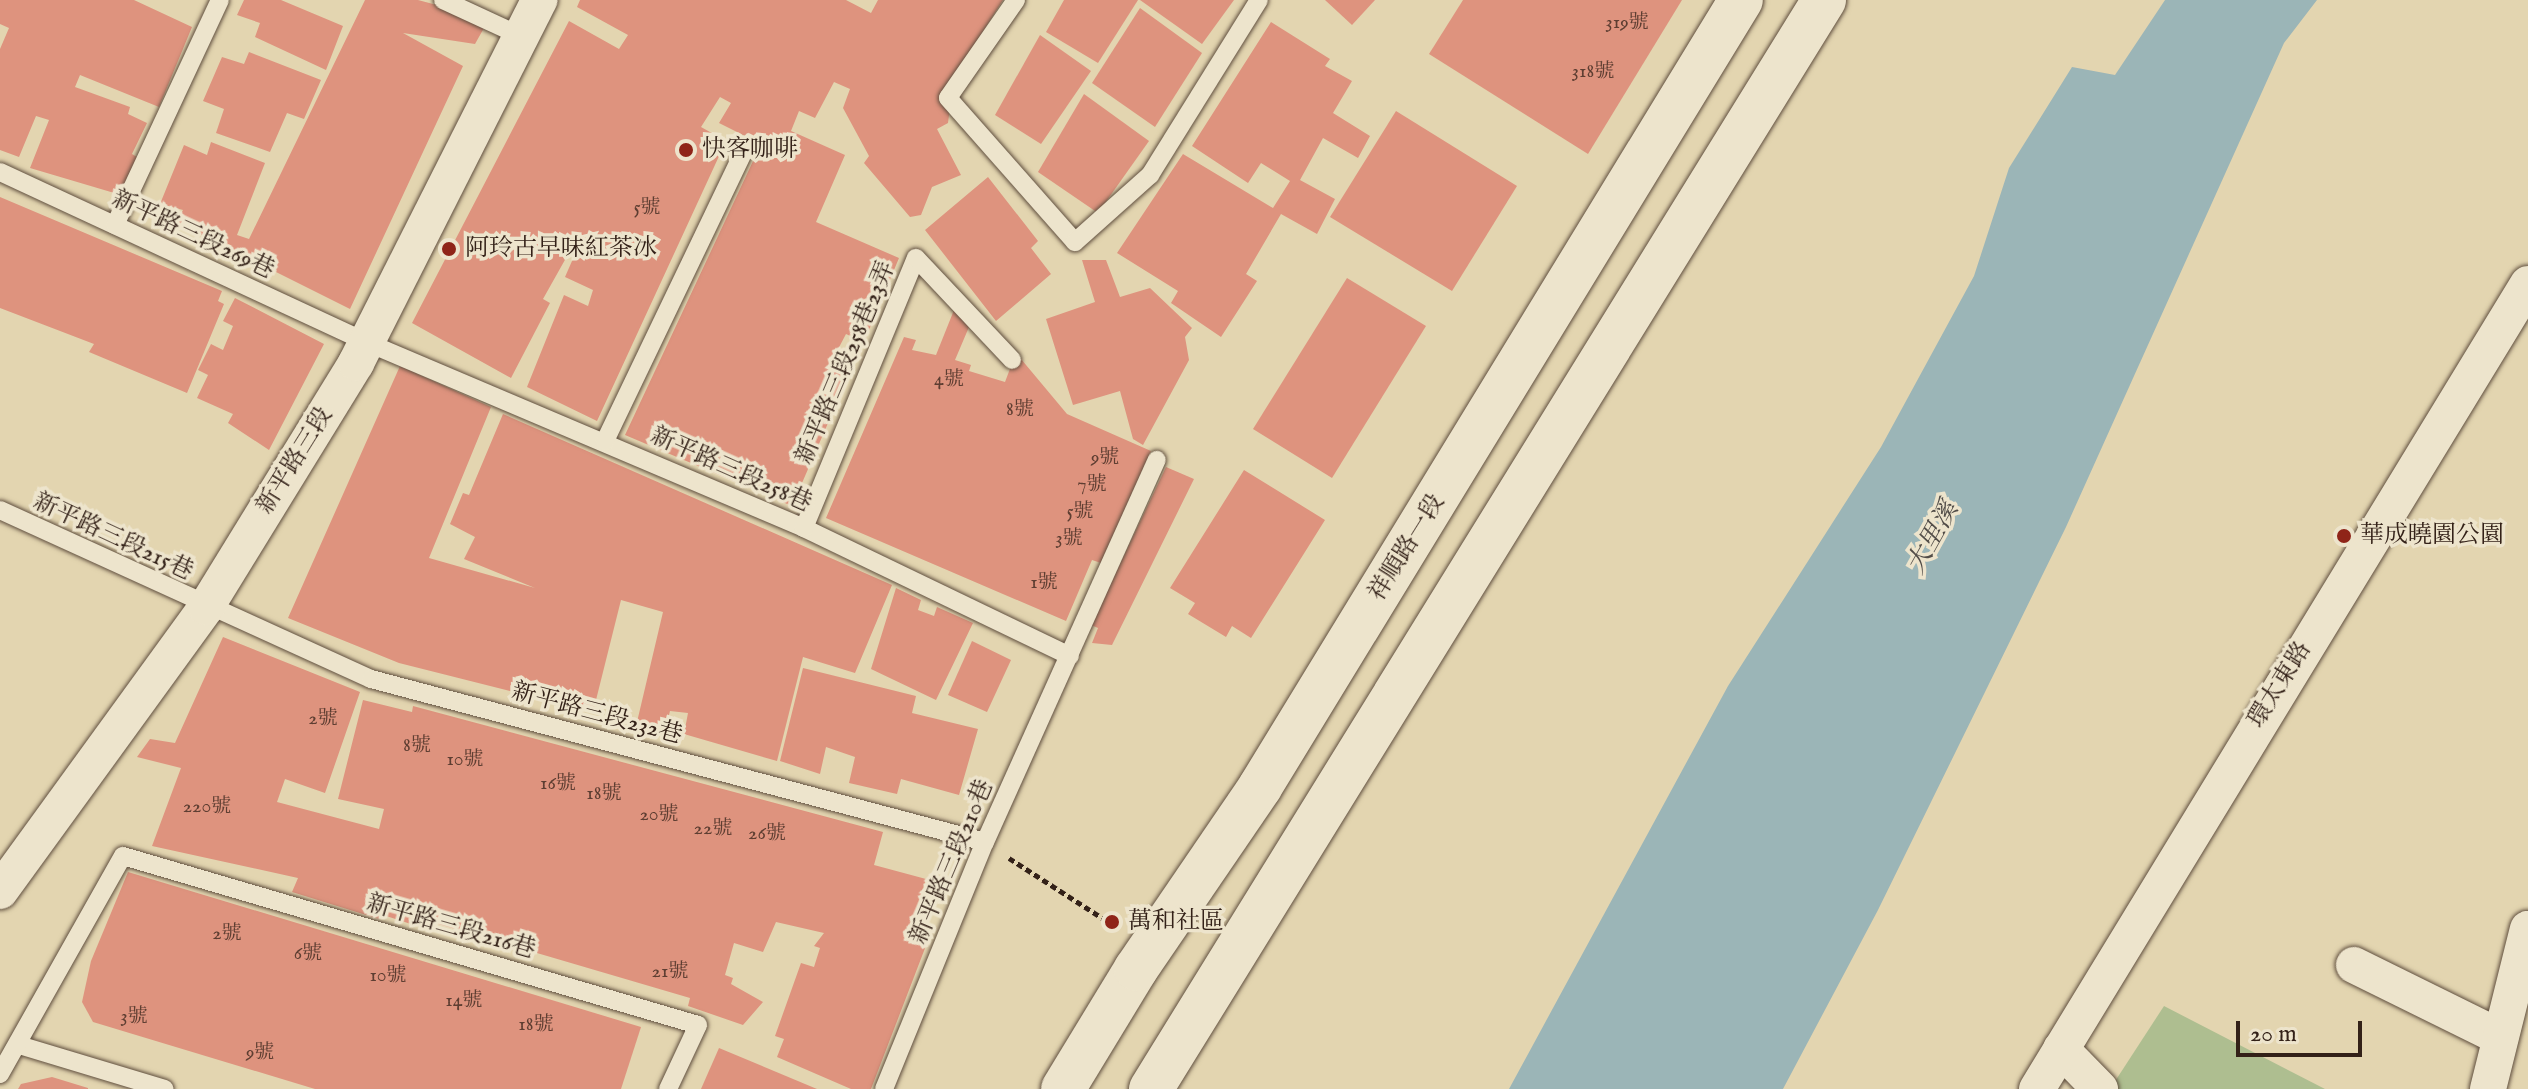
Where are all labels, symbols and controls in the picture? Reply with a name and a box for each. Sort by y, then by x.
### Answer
house number: 319號 [1605,10,1649,34]
house number: 318號 [1572,59,1614,83]
place label: 快客咖啡 [702,136,798,164]
marker: 快客咖啡 [677,141,695,159]
street label: 新平路三段269巷 [107,185,279,285]
house number: 5號 [633,195,661,219]
place label: 阿玲古早味紅茶冰 [465,235,657,263]
marker: 阿玲古早味紅茶冰 [440,240,458,258]
street label: 新平路三段258巷23弄 [790,257,902,469]
house number: 4號 [934,367,964,391]
house number: 8號 [1006,397,1034,421]
street label: 新平路三段 [251,402,339,520]
street label: 新平路三段258巷 [646,422,816,518]
house number: 9號 [1091,445,1119,469]
house number: 7號 [1077,472,1107,496]
street label: 新平路三段215巷 [29,487,197,587]
street label: 祥順路一段 [1363,489,1451,607]
water label: 大里溪 [1900,496,1966,580]
house number: 5號 [1066,499,1094,523]
place label: 華成曉園公園 [2360,522,2504,550]
house number: 3號 [1055,526,1083,550]
marker: 華成曉園公園 [2335,527,2353,545]
house number: 1號 [1030,570,1058,594]
street label: 環太東路 [2242,637,2318,733]
street label: 新平路三段232巷 [509,677,685,751]
house number: 2號 [308,706,338,730]
house number: 8號 [403,733,431,757]
house number: 10號 [446,747,484,771]
house number: 16號 [540,771,576,795]
street label: 新平路三段210巷 [904,775,1000,949]
house number: 18號 [586,781,622,805]
house number: 220號 [183,794,231,818]
house number: 20號 [639,802,679,826]
house number: 22號 [694,816,732,840]
house number: 26號 [748,821,786,845]
street label: 新平路三段216巷 [363,889,539,965]
place label: 萬和社區 [1128,908,1224,936]
marker: 萬和社區 [1103,913,1121,931]
house number: 2號 [212,921,242,945]
house number: 6號 [294,941,322,965]
house number: 21號 [652,959,688,983]
house number: 10號 [369,963,407,987]
house number: 14號 [445,988,483,1012]
house number: 3號 [120,1004,148,1028]
scale bar [2240,1005,2366,1055]
house number: 18號 [518,1012,554,1036]
text: 20 m [2250,1019,2297,1050]
house number: 9號 [246,1040,274,1064]

